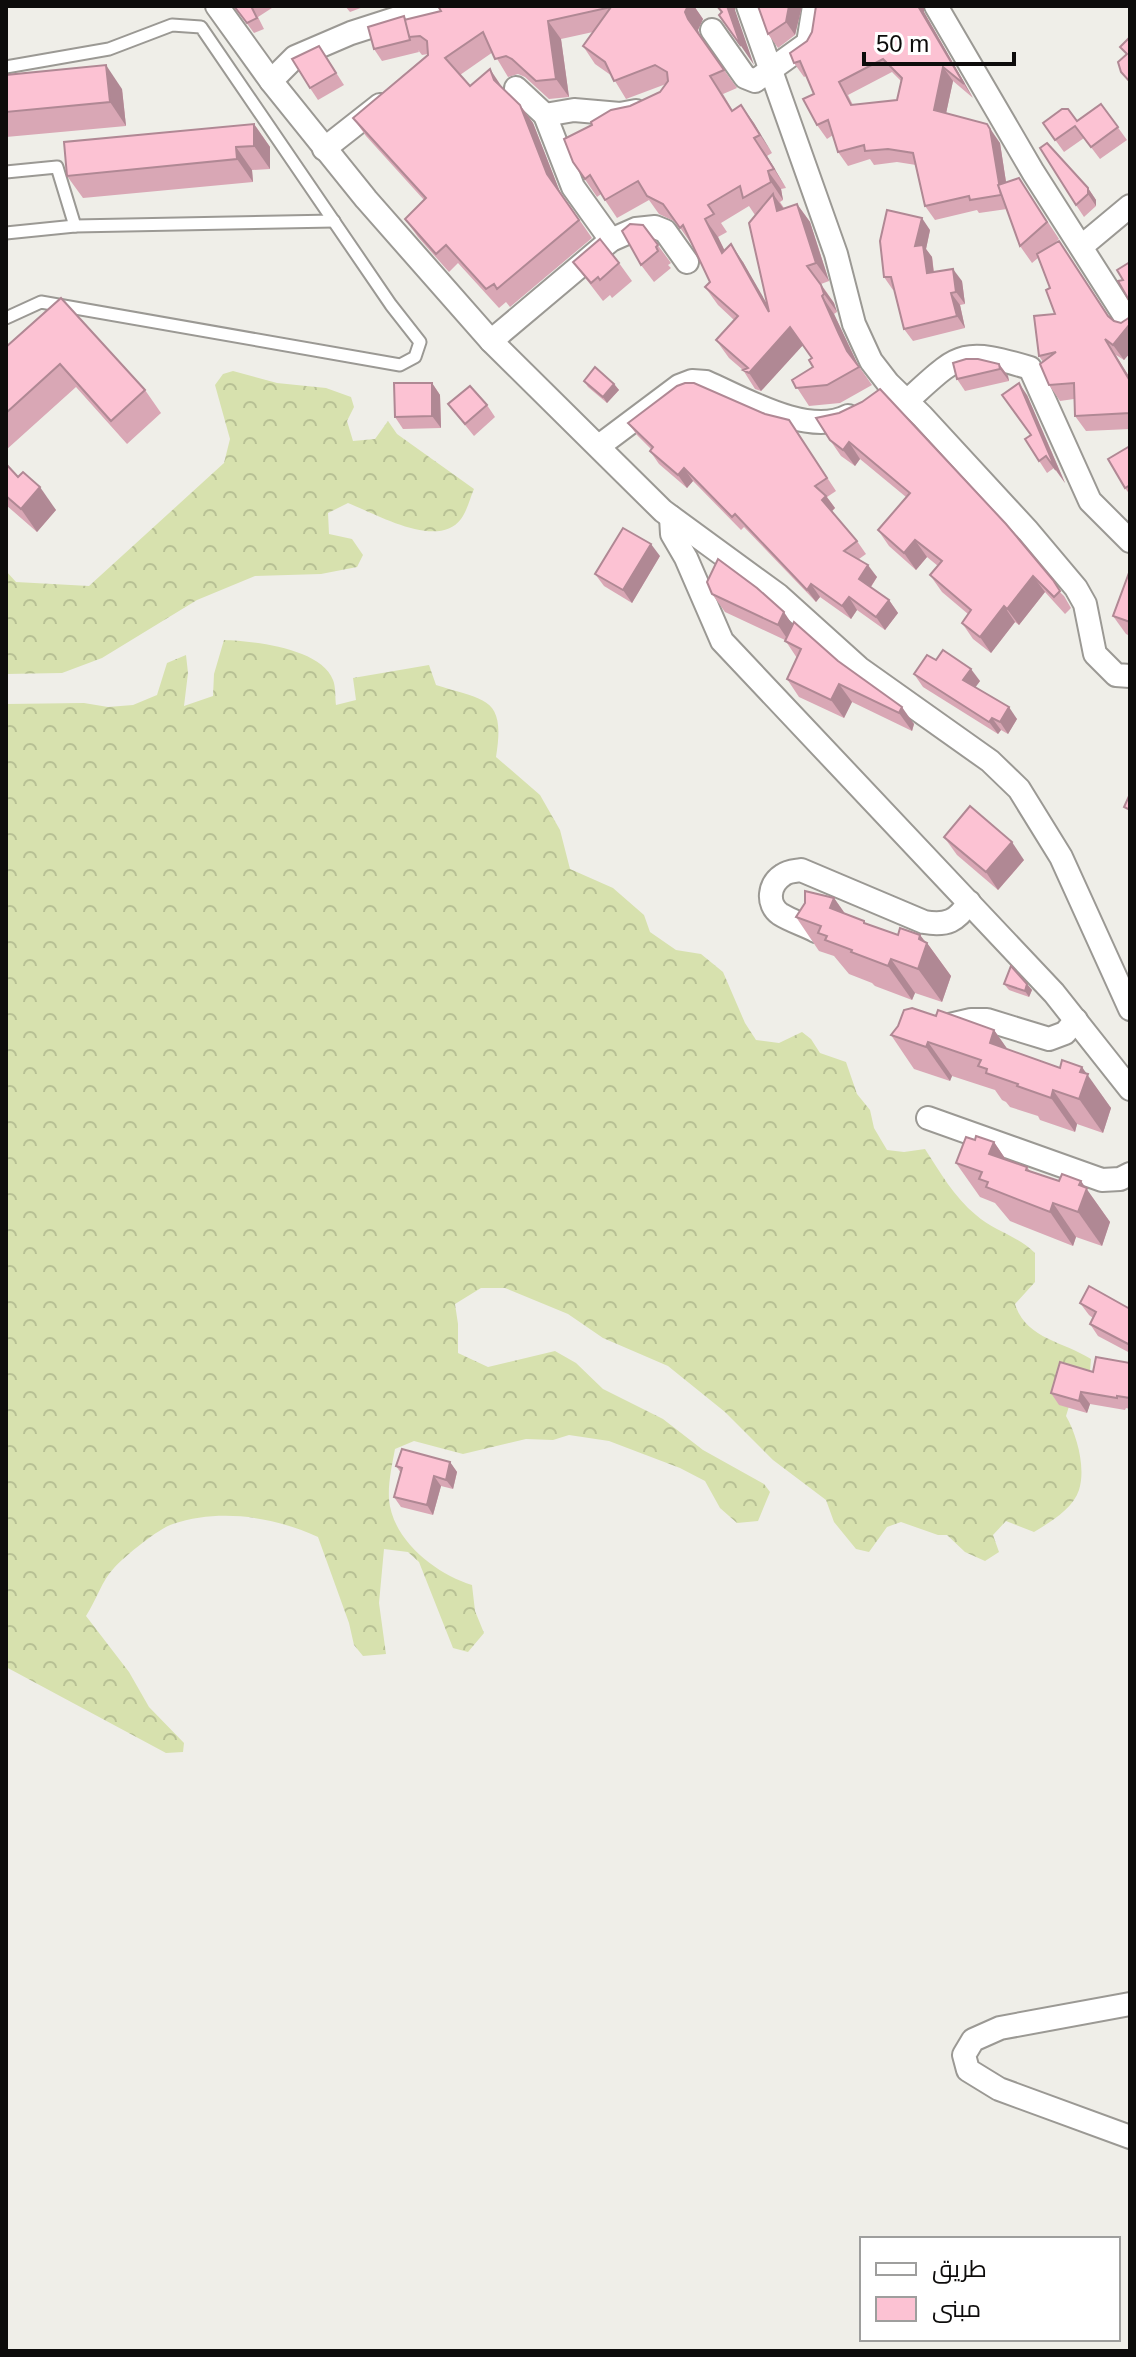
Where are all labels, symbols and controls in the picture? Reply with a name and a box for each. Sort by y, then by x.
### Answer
scale bar [864,16,1014,66]
text: 50 m [876,30,929,57]
legend [860,2237,1120,2341]
text: طريق [932,2255,987,2284]
text: مبنى [932,2295,981,2323]

